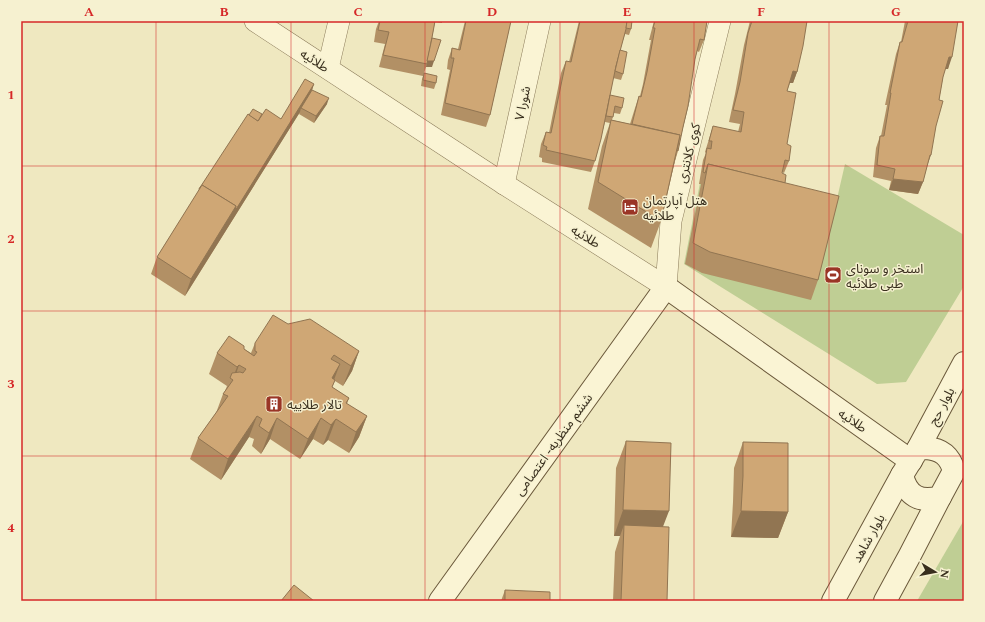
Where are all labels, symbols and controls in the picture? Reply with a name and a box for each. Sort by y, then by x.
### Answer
text: A [84,2,94,22]
text: B [219,2,229,22]
text: C [353,2,363,22]
text: D [487,2,497,22]
text: E [623,2,632,22]
text: F [757,2,765,22]
text: G [891,2,901,22]
street label: طلائیه [296,44,333,78]
street label: شورا ۷ [510,84,536,122]
text: 1 [7,85,15,105]
street label: کوی کلانتری [672,121,706,185]
place label: هتل آپارتمان طلائیه [643,191,707,226]
hotel icon: هتل آپارتمان طلائیه [620,197,640,217]
street label: طلائیه [567,220,604,254]
text: 2 [7,229,15,249]
place label: استخر و سونای طبی طلائیه [846,259,923,294]
sports icon: استخر و سونای طبی طلائیه [823,265,843,285]
text: 3 [7,374,15,394]
street label: بلوار حج [923,384,960,429]
street label: ششم منظریه- اعتصامی [510,389,598,500]
building icon: تالار طلاییه [264,394,284,414]
place label: تالار طلاییه [287,395,342,415]
street label: طلائیه [834,404,871,438]
street label: بلوار شاهد [847,510,890,567]
text: 4 [7,518,15,538]
north arrow [915,552,955,592]
text: N [935,568,954,580]

